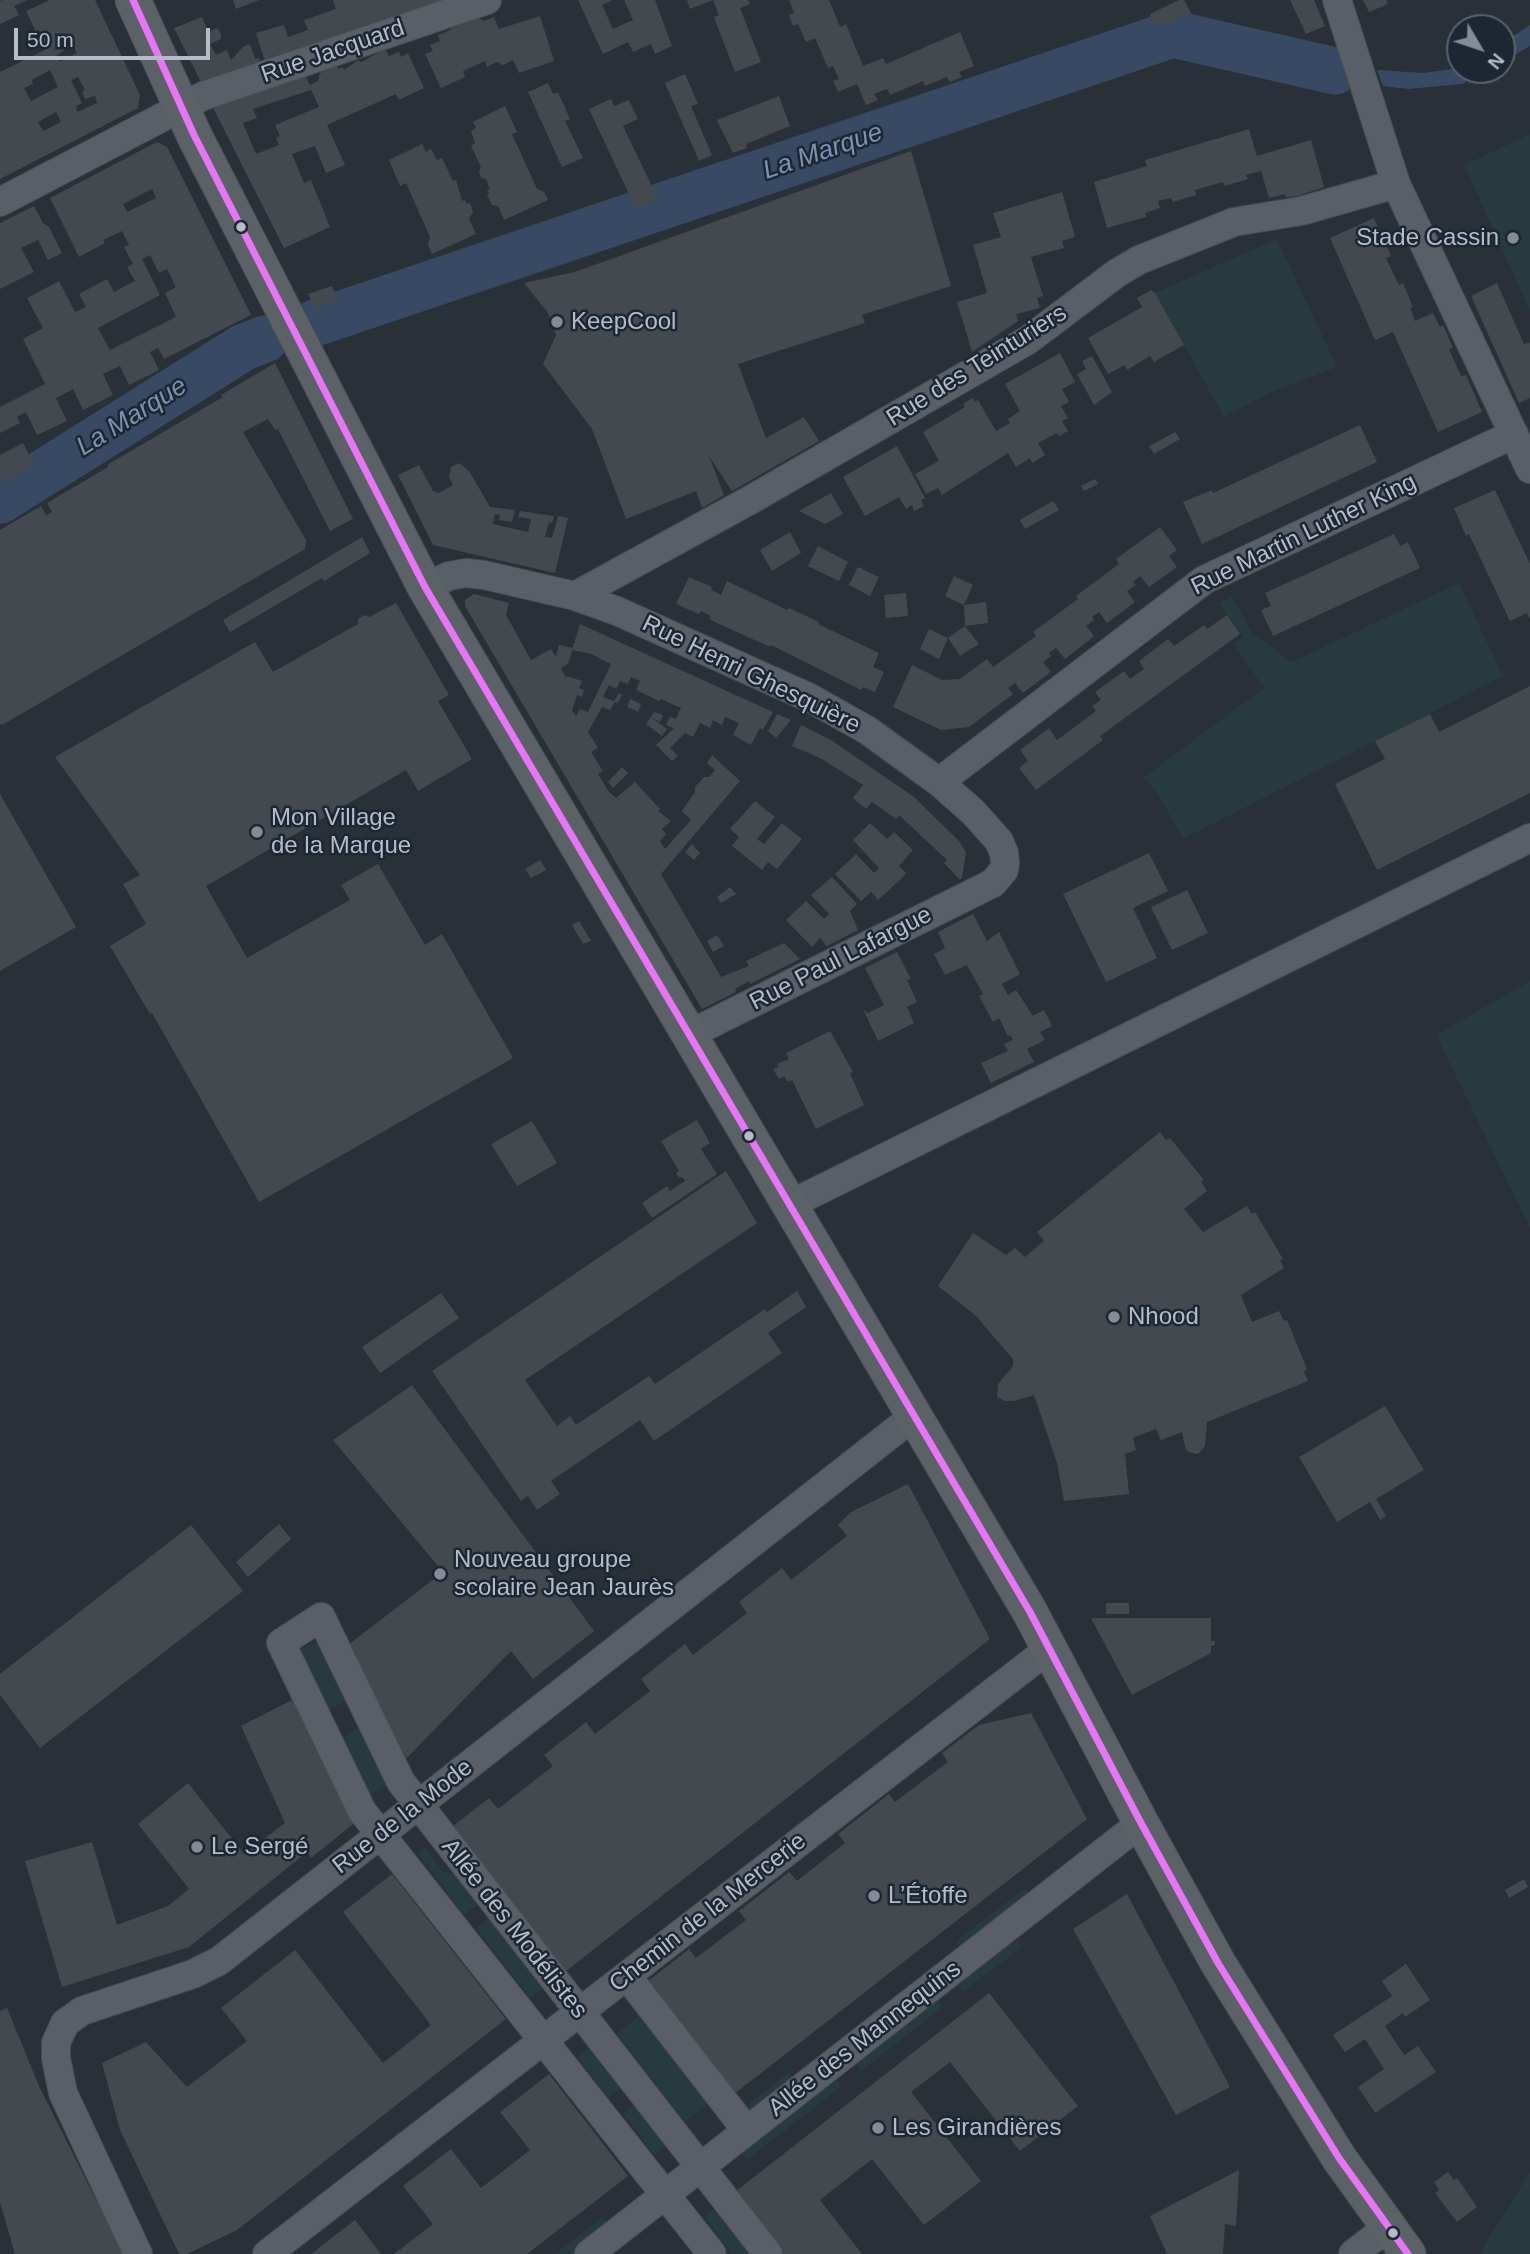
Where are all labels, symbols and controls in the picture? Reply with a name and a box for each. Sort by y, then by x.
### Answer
scale bar [18,14,214,58]
street label: Rue Jacquard [258,14,408,90]
north arrow [1446,14,1516,84]
text: 50 m [27,28,74,51]
text: N [1484,49,1509,73]
water label: La Marque [759,117,887,187]
unlabelled marker [234,220,248,234]
place label: Stade Cassin [1356,224,1499,252]
marker: Stade Cassin [1505,230,1521,246]
street label: Rue des Teinturiers [882,299,1072,433]
place label: KeepCool [571,308,676,336]
marker: KeepCool [549,314,565,330]
water label: La Marque [71,371,193,463]
street label: Rue Martin Luther King [1187,468,1421,602]
street label: Rue Henri Ghesquière [637,610,865,740]
place label: Mon Village de la Marque [271,804,411,860]
marker: Mon Village de la Marque [249,824,265,840]
street label: Rue Paul Lafargue [745,901,937,1017]
unlabelled marker [742,1129,756,1143]
place label: Nhood [1128,1303,1199,1331]
marker: Nhood [1106,1309,1122,1325]
place label: Nouveau groupe scolaire Jean Jaurès [454,1546,674,1602]
marker: Nouveau groupe scolaire Jean Jaurès [432,1566,448,1582]
street label: Rue de la Mode [327,1753,479,1881]
street label: Chemin de la Mercerie [604,1827,812,1999]
place label: Le Sergé [211,1833,308,1861]
street label: Allée des Modélistes [435,1833,593,2025]
marker: Le Sergé [189,1839,205,1855]
place label: L’Étoffe [888,1882,968,1910]
marker: L’Étoffe [866,1888,882,1904]
street label: Allée des Mannequins [763,1955,967,2123]
place label: Les Girandières [892,2114,1061,2142]
marker: Les Girandières [870,2120,886,2136]
unlabelled marker [1386,2226,1400,2240]

